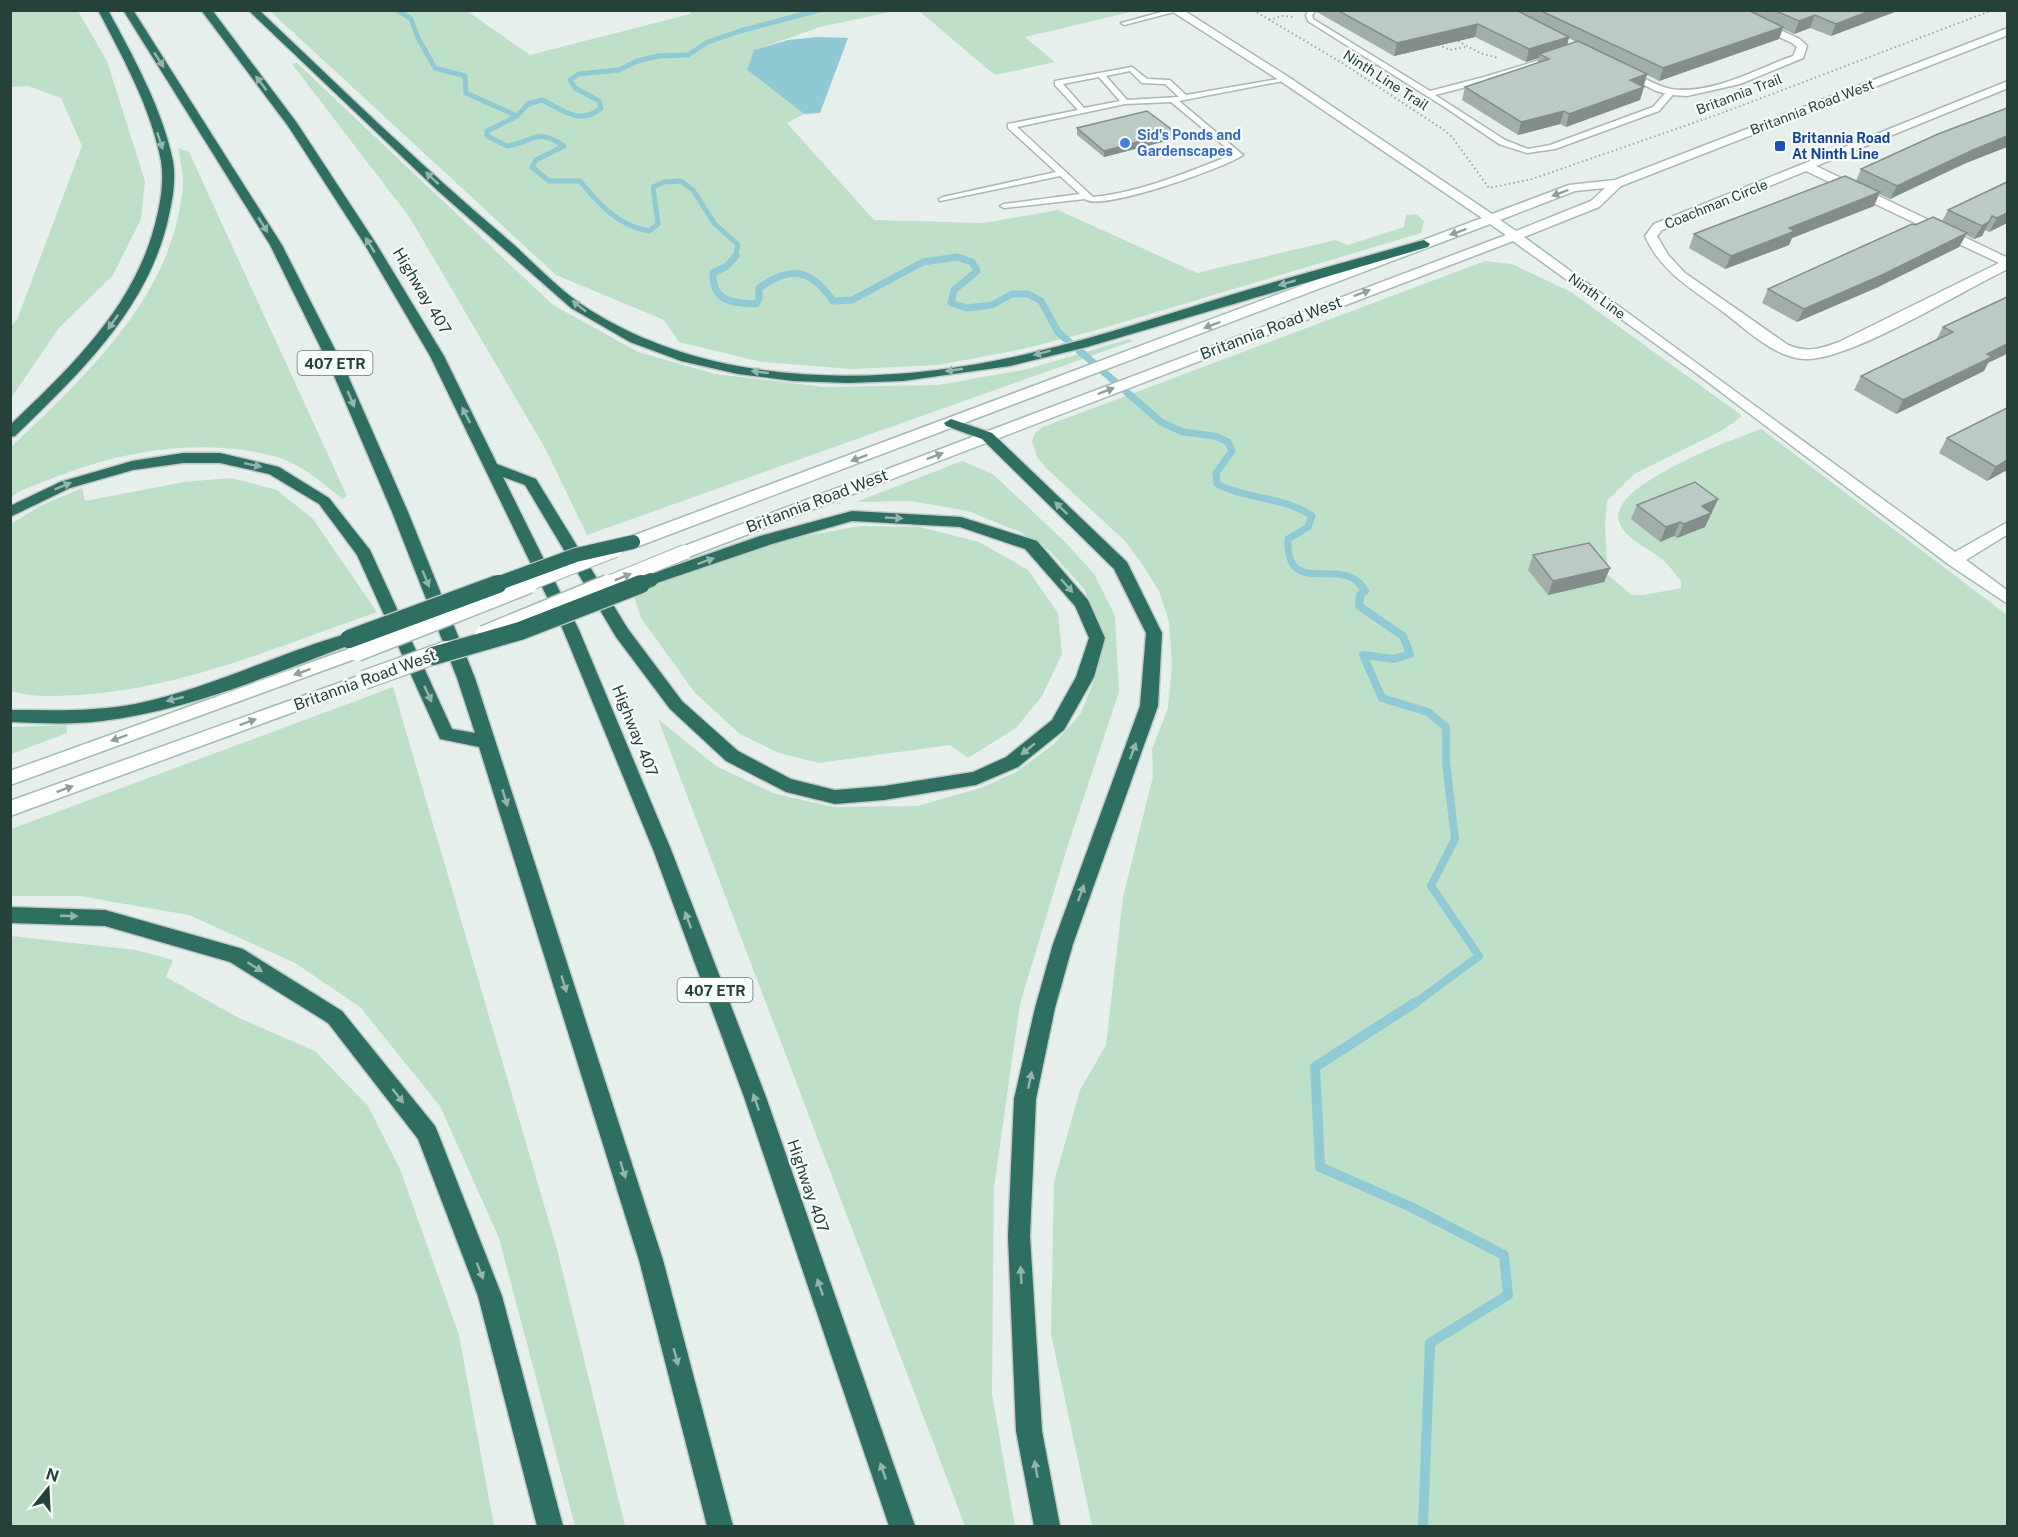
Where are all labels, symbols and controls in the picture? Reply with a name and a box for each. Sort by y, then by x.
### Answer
street label: Ninth Line Trail [1340,46,1432,114]
one-way arrow [154,52,165,68]
street label: Britannia Trail [1694,70,1784,118]
one-way arrow [256,76,268,91]
street label: Britannia Road West [1748,76,1876,138]
place label: Sid's Ponds and Gardenscapes [1137,127,1241,159]
place label: Britannia Road At Ninth Line [1792,130,1890,162]
one-way arrow [156,132,166,150]
marker: Sid's Ponds and Gardenscapes [1118,136,1132,150]
marker: Britannia Road At Ninth Line [1773,139,1787,153]
one-way arrow [425,172,439,186]
street label: Coachman Circle [1662,176,1770,232]
one-way arrow [1551,189,1569,199]
one-way arrow [258,217,269,233]
one-way arrow [1449,228,1467,237]
one-way arrow [365,237,376,253]
street label: Highway 407 [389,244,455,338]
street label: Ninth Line [1565,270,1629,322]
one-way arrow [1278,279,1296,288]
one-way arrow [1353,288,1371,297]
street label: Britannia Road West [1197,292,1345,364]
one-way arrow [571,301,586,313]
one-way arrow [107,313,119,329]
one-way arrow [1203,320,1221,330]
one-way arrow [1033,349,1051,359]
road number: 407 ETR [298,351,372,375]
one-way arrow [944,365,963,374]
one-way arrow [750,367,769,377]
one-way arrow [1097,386,1115,395]
one-way arrow [346,390,356,408]
one-way arrow [461,406,471,423]
one-way arrow [927,451,945,461]
one-way arrow [850,453,868,463]
one-way arrow [244,461,263,471]
street label: Britannia Road West [743,465,891,537]
one-way arrow [54,481,72,491]
one-way arrow [1055,502,1069,516]
one-way arrow [885,514,904,523]
one-way arrow [697,555,715,565]
one-way arrow [421,570,431,588]
one-way arrow [614,572,632,582]
one-way arrow [1060,579,1074,594]
street label: Britannia Road West [291,645,439,715]
one-way arrow [293,667,311,677]
street label: Highway 407 [608,682,662,780]
one-way arrow [423,685,432,702]
one-way arrow [165,695,184,705]
one-way arrow [240,717,258,727]
one-way arrow [110,734,128,744]
one-way arrow [1128,742,1138,760]
one-way arrow [1020,743,1036,756]
one-way arrow [57,784,75,794]
one-way arrow [501,789,511,807]
one-way arrow [1077,884,1087,902]
one-way arrow [683,911,693,929]
one-way arrow [59,912,78,921]
one-way arrow [247,962,263,973]
one-way arrow [560,975,569,993]
road number: 407 ETR [678,978,752,1002]
one-way arrow [1025,1071,1035,1090]
one-way arrow [391,1088,404,1104]
one-way arrow [751,1093,761,1111]
street label: Highway 407 [783,1137,833,1235]
one-way arrow [619,1161,628,1179]
one-way arrow [476,1262,486,1280]
one-way arrow [1016,1265,1025,1284]
one-way arrow [814,1278,824,1296]
one-way arrow [672,1348,682,1366]
north arrow [18,1459,78,1519]
one-way arrow [1031,1459,1040,1478]
one-way arrow [878,1462,888,1480]
text: N [44,1464,61,1486]

